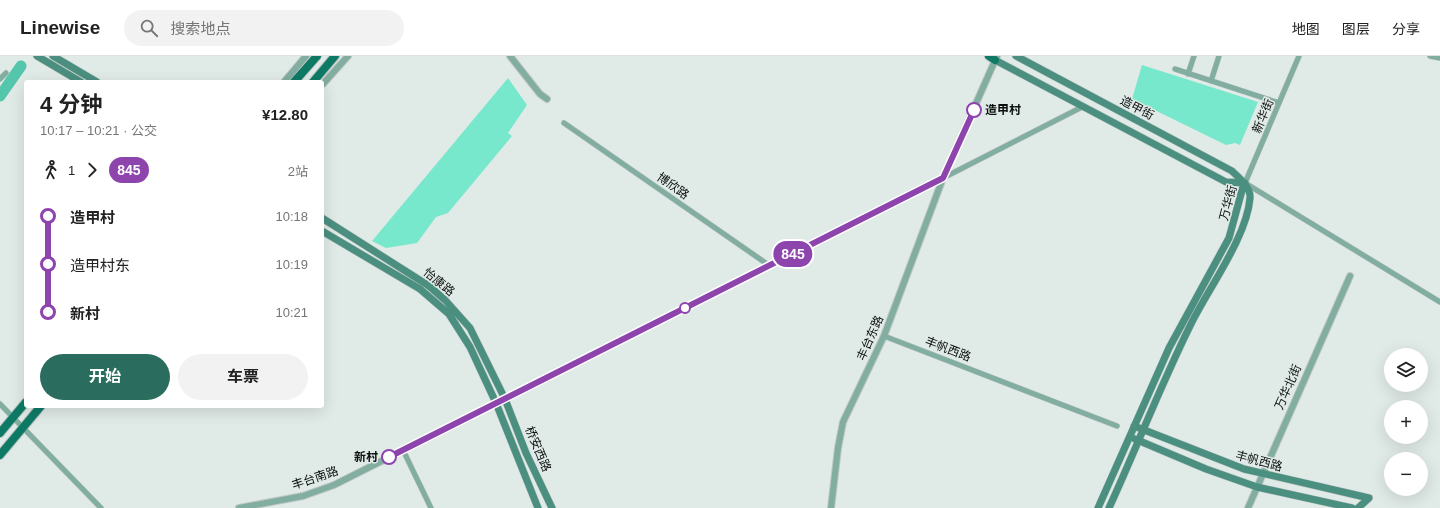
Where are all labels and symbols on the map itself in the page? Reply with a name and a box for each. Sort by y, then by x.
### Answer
street label: 造甲街 [1118,93,1156,123]
street label: 新华街 [1250,97,1276,135]
marker: 造甲村 [966,102,982,118]
place label: 造甲村 [985,103,1021,117]
street label: 博欣路 [654,170,692,202]
street label: 万华街 [1217,184,1239,222]
line badge: 845 [770,241,816,267]
street label: 怡康路 [421,265,457,299]
unlabelled marker [679,302,691,314]
street label: 丰台东路 [854,313,886,363]
street label: 丰帆西路 [923,334,973,364]
street label: 万华北街 [1272,362,1304,412]
street label: 桥安西路 [522,424,554,474]
street label: 丰帆西路 [1234,448,1284,474]
marker: 新村 [381,449,397,465]
place label: 新村 [354,450,378,464]
street label: 丰台南路 [290,464,340,492]

